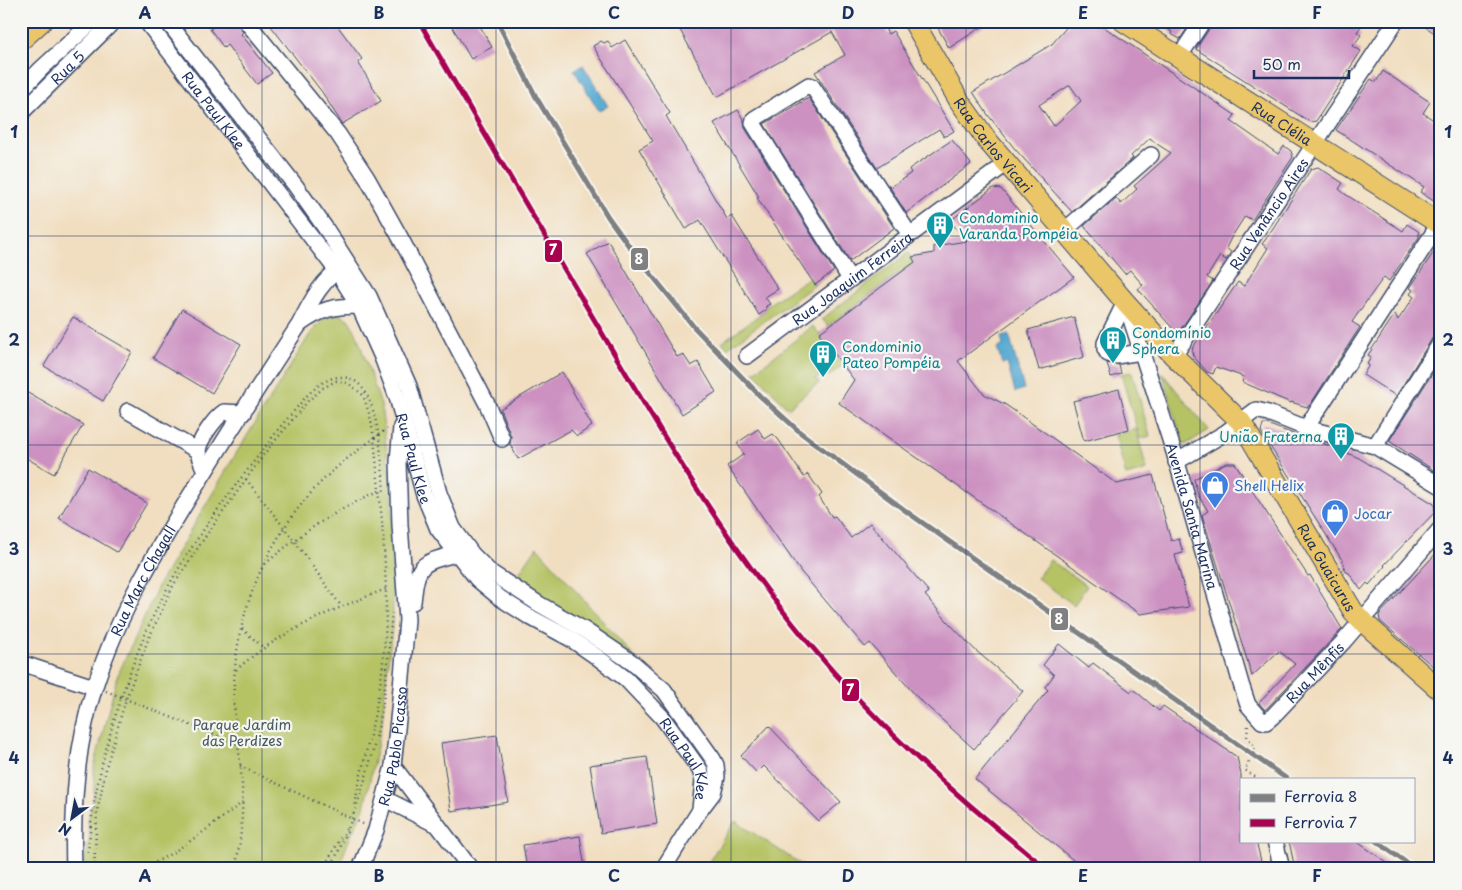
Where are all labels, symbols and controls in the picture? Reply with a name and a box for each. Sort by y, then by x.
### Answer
text: A [139,0,152,24]
text: B [374,0,385,24]
text: C [608,0,620,24]
text: D [842,0,854,24]
text: E [1078,0,1088,24]
text: F [1312,0,1322,24]
street label: Rua 5 [45,46,89,89]
scale bar [1254,48,1350,80]
text: 50 m [1262,52,1301,75]
street label: Rua Paul Klee [177,67,251,154]
street label: Rua Carlos Vicari [949,93,1038,197]
street label: Rua Clélia [1248,96,1317,151]
text: 1 [10,119,18,143]
text: 1 [1444,119,1452,143]
street label: Rua Venâncio Aires [1224,154,1313,273]
place label: Condominio Varanda Pompéia [959,207,1079,244]
building icon: Condominio Varanda Pompéia [925,210,955,249]
street label: Rua Joaquim Ferreira [787,226,917,330]
line badge: 7 [544,239,563,263]
text: 7 [549,239,558,260]
line badge: 8 [630,247,649,271]
text: 8 [635,248,644,269]
place label: Condomínio Sphera [1132,322,1212,359]
building icon: Condomínio Sphera [1098,325,1128,364]
text: 2 [8,327,20,351]
text: 2 [1442,327,1454,351]
place label: Condominio Pateo Pompéia [842,336,941,373]
building icon: Condominio Pateo Pompéia [808,339,838,378]
street label: Rua Paul Klee [391,410,437,507]
building icon: União Fraterna [1326,421,1356,460]
place label: União Fraterna [1219,426,1322,447]
street label: Avenida Santa Marina [1161,440,1224,592]
shop icon: Shell Helix [1200,470,1230,509]
place label: Shell Helix [1234,475,1304,496]
shop icon: Jocar [1320,498,1350,537]
place label: Jocar [1354,503,1393,524]
street label: Rua Guaicurus [1293,519,1361,615]
street label: Rua Marc Chagall [105,521,180,639]
text: 3 [9,536,19,560]
text: 3 [1443,536,1453,560]
line badge: 8 [1050,607,1069,631]
text: 8 [1055,608,1064,629]
street label: Rua Mênfis [1280,637,1349,707]
line badge: 7 [841,678,860,702]
text: 7 [846,679,855,700]
street label: Rua Pablo Picasso [372,685,412,808]
street label: Rua Paul Klee [655,713,713,802]
park label: Parque Jardim das Perdizes [193,714,291,751]
text: 4 [9,745,20,769]
text: 4 [1443,745,1454,769]
legend [1240,778,1414,842]
text: Ferrovia 8 [1284,784,1357,807]
north arrow [48,792,98,842]
text: Ferrovia 7 [1284,810,1358,833]
text: N [55,818,75,841]
text: A [139,863,152,887]
text: B [374,863,385,887]
text: C [608,863,620,887]
text: D [842,863,854,887]
text: E [1078,863,1088,887]
text: F [1312,863,1322,887]

